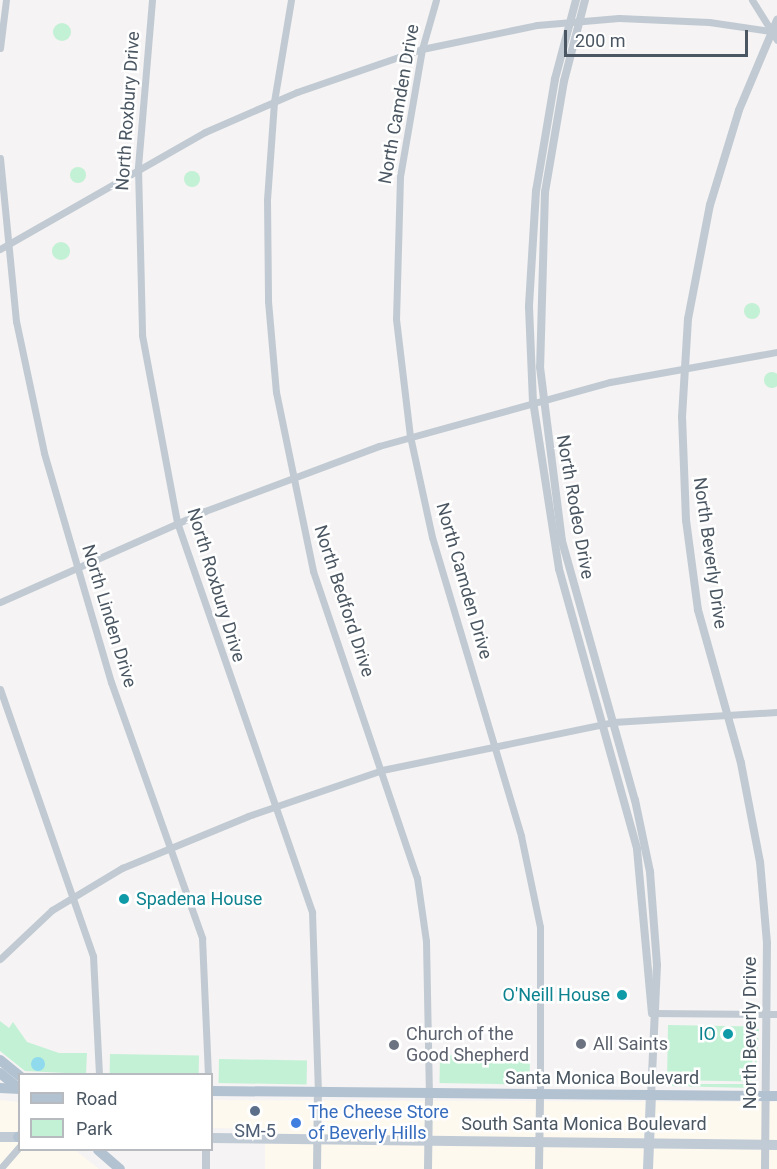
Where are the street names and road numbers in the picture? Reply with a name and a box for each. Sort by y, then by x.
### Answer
street label: North Camden Drive [374,22,424,186]
street label: North Roxbury Drive [112,31,144,191]
street label: North Rodeo Drive [552,433,598,581]
street label: North Beverly Drive [689,476,731,630]
street label: North Camden Drive [431,500,497,662]
street label: North Roxbury Drive [182,505,250,665]
street label: North Bedford Drive [309,522,379,680]
street label: North Linden Drive [77,542,141,690]
street label: North Beverly Drive [739,957,761,1109]
street label: Santa Monica Boulevard [505,1067,699,1089]
street label: South Santa Monica Boulevard [461,1113,707,1135]

